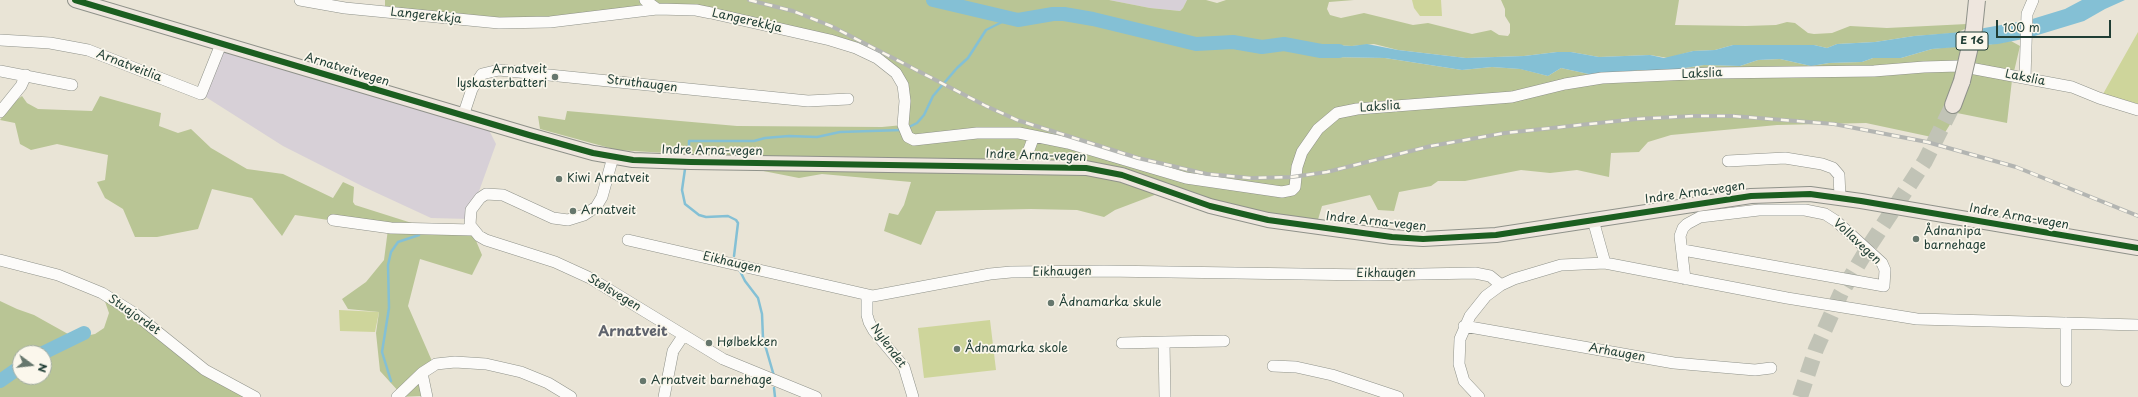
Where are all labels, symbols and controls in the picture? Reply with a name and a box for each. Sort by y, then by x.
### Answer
street label: Langerekkja [390,5,462,27]
street label: Langerekkja [710,6,784,36]
scale bar [1998,12,2113,38]
text: 100 m [2003,18,2040,36]
road number: E 16 [1956,32,1988,50]
street label: Arnatveitlia [94,47,164,85]
street label: Arnatveitvegen [303,50,391,90]
place label: Arnatveit lyskasterbatteri [457,63,547,91]
street label: Lakslia [1681,66,1723,82]
street label: Lakslia [2004,67,2046,89]
marker: Arnatveit lyskasterbatteri [550,72,560,82]
street label: Struthaugen [606,73,678,95]
street label: Lakslia [1359,98,1401,116]
street label: Indre Arna-vegen [661,143,763,159]
street label: Indre Arna-vegen [985,147,1087,165]
place label: Kiwi Arnatveit [567,172,650,186]
marker: Kiwi Arnatveit [554,174,564,184]
street label: Indre Arna-vegen [1644,179,1746,207]
street label: Indre Arna-vegen [1968,201,2070,233]
place label: Arnatveit [581,204,636,218]
marker: Arnatveit [568,206,578,216]
street label: Indre Arna-vegen [1325,210,1427,234]
street label: Vollavegen [1830,216,1884,268]
place label: Ådnanipa barnehage [1924,225,1986,253]
marker: Ådnanipa barnehage [1911,234,1921,244]
street label: Eikhaugen [701,249,763,277]
street label: Eikhaugen [1032,264,1092,280]
street label: Eikhaugen [1356,267,1416,281]
street label: Stølsvegen [585,271,643,315]
street label: Stuajordet [105,292,163,338]
place label: Ådnamarka skule [1059,296,1162,310]
marker: Ådnamarka skule [1046,298,1056,308]
street label: Nylendet [867,321,909,371]
district label: Arnatveit [598,324,668,340]
place label: Hølbekken [717,336,777,350]
marker: Hølbekken [704,338,714,348]
street label: Arhaugen [1588,341,1646,365]
place label: Ådnamarka skole [965,342,1068,356]
marker: Ådnamarka skole [952,344,962,354]
north arrow [12,345,52,385]
text: N [34,362,52,374]
place label: Arnatveit barnehage [651,374,772,388]
marker: Arnatveit barnehage [638,376,648,386]

